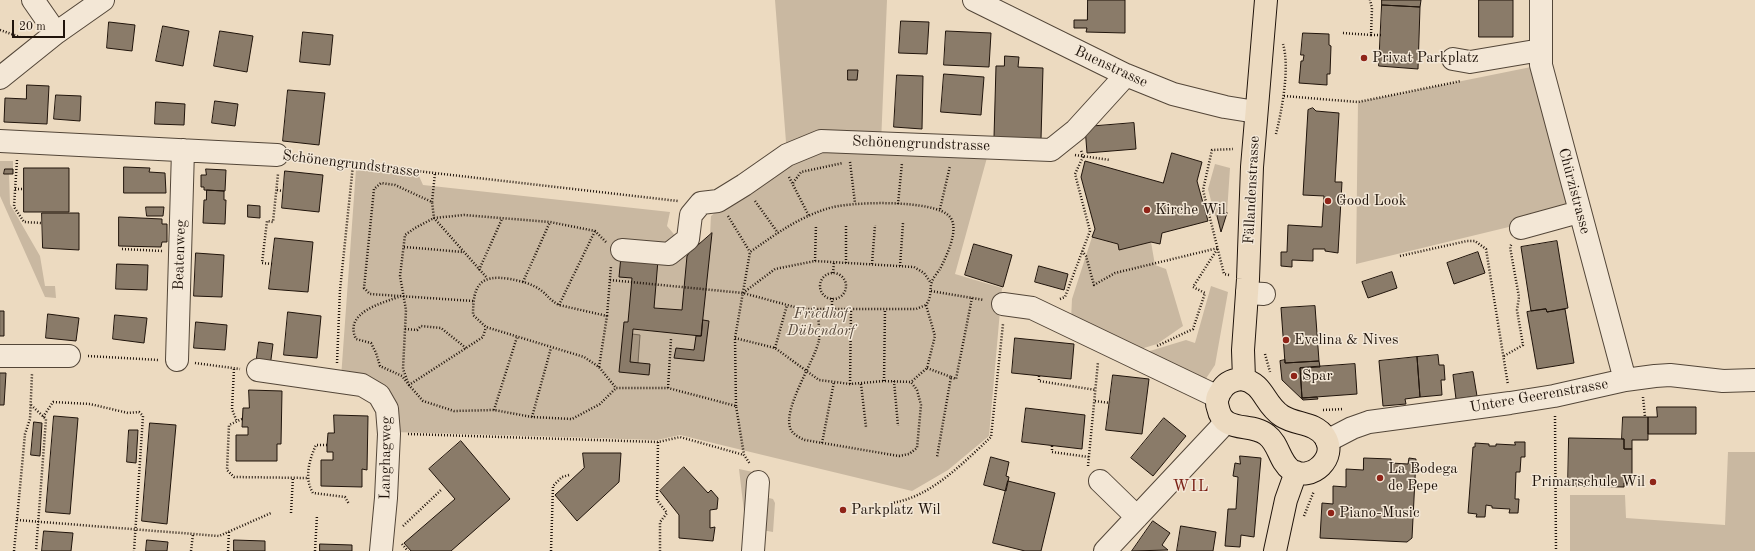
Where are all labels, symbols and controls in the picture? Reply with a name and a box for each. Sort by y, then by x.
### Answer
scale bar [14,12,67,38]
text: 20 m [19,21,46,33]
street label: Buenstrasse [1072,42,1150,92]
place label: Privat Parkplatz [1372,49,1479,67]
marker: Privat Parkplatz [1359,53,1369,63]
street label: Schönengrundstrasse [852,133,990,155]
street label: Fällandenstrasse [1240,135,1264,245]
street label: Chürzistrasse [1554,146,1594,236]
street label: Schönengrundstrasse [281,147,421,181]
place label: Good Look [1336,192,1406,210]
marker: Good Look [1323,196,1333,206]
place label: Kirche Wil [1155,201,1226,219]
marker: Kirche Wil [1142,205,1152,215]
street label: Beatenweg [170,219,190,291]
park label: Friedhof Dübendorf [787,305,855,340]
place label: Evelina & Nives [1294,331,1399,349]
marker: Evelina & Nives [1281,335,1291,345]
place label: Spar [1302,367,1333,385]
marker: Spar [1289,371,1299,381]
street label: Untere Geerenstrasse [1468,375,1610,417]
street label: Langhagweg [376,416,396,500]
place label: La Bodega de Pepe [1388,460,1458,495]
marker: La Bodega de Pepe [1375,473,1385,483]
place label: Primarschule Wil [1531,473,1645,491]
district label: WIL [1172,477,1210,497]
marker: Primarschule Wil [1648,477,1658,487]
place label: Parkplatz Wil [851,501,941,519]
place label: Piano-Music [1339,504,1419,522]
marker: Parkplatz Wil [838,505,848,515]
marker: Piano-Music [1326,508,1336,518]

